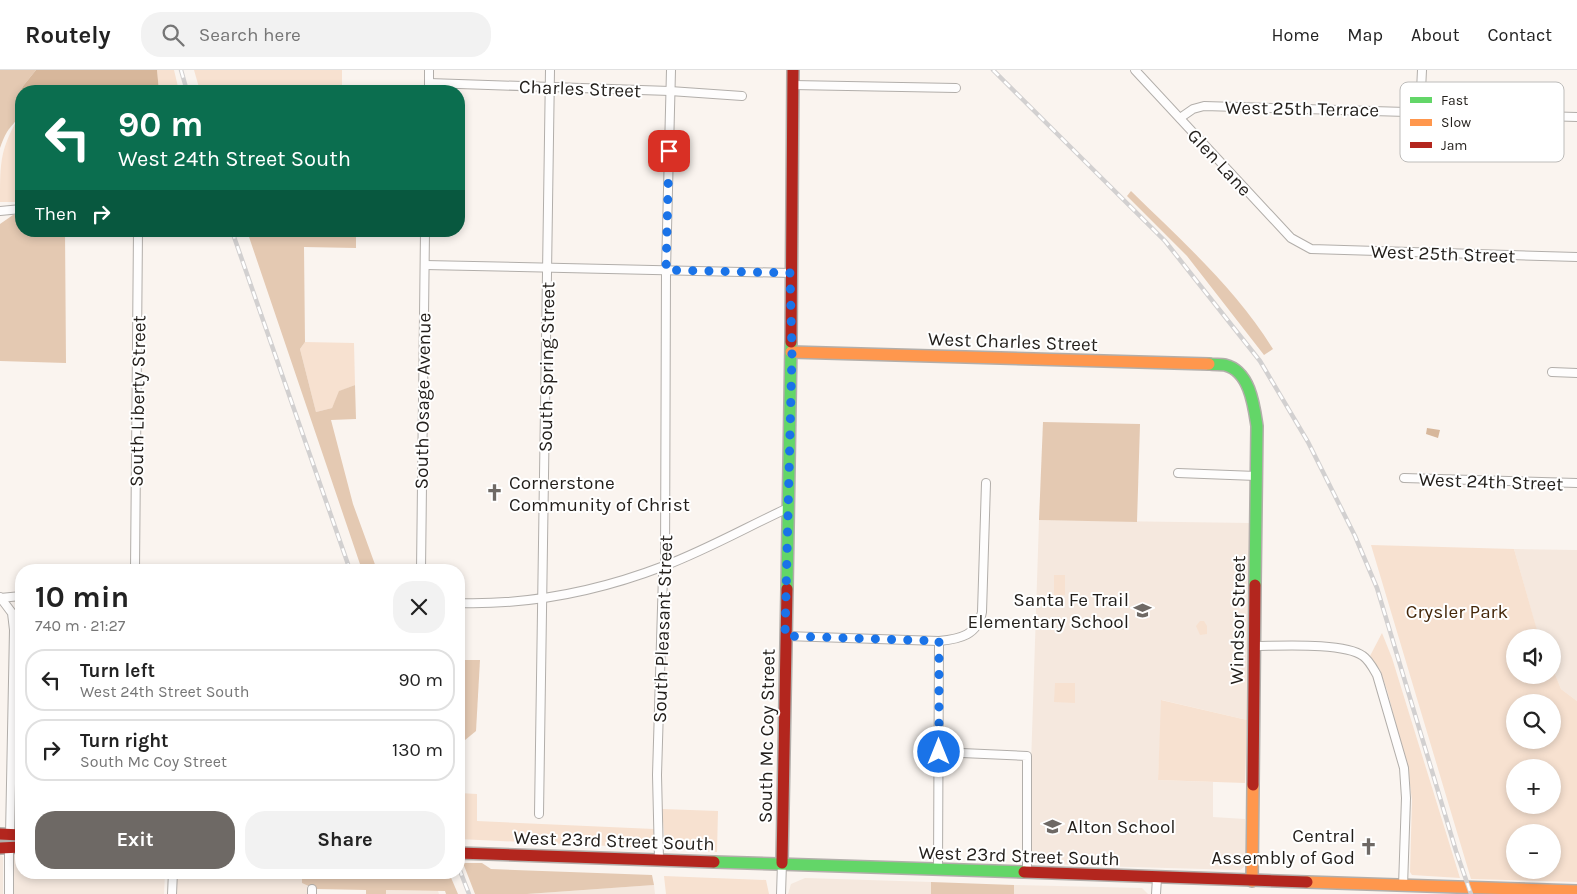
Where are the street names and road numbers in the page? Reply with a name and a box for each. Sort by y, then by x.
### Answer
street label: Charles Street [519,76,641,102]
street label: West 25th Terrace [1225,97,1379,121]
street label: Glen Lane [1183,125,1256,201]
street label: West 25th Street [1370,240,1516,268]
street label: South Spring Street [535,282,559,452]
street label: South Osage Avenue [410,312,436,490]
street label: South Liberty Street [126,315,150,487]
street label: West Charles Street [928,328,1098,356]
street label: West 24th Street [1418,468,1564,496]
street label: South Pleasant Street [649,535,677,724]
street label: Windsor Street [1226,555,1250,685]
street label: South Mc Coy Street [754,649,780,823]
street label: West 23rd Street South [513,826,715,856]
street label: West 23rd Street South [918,841,1120,871]

